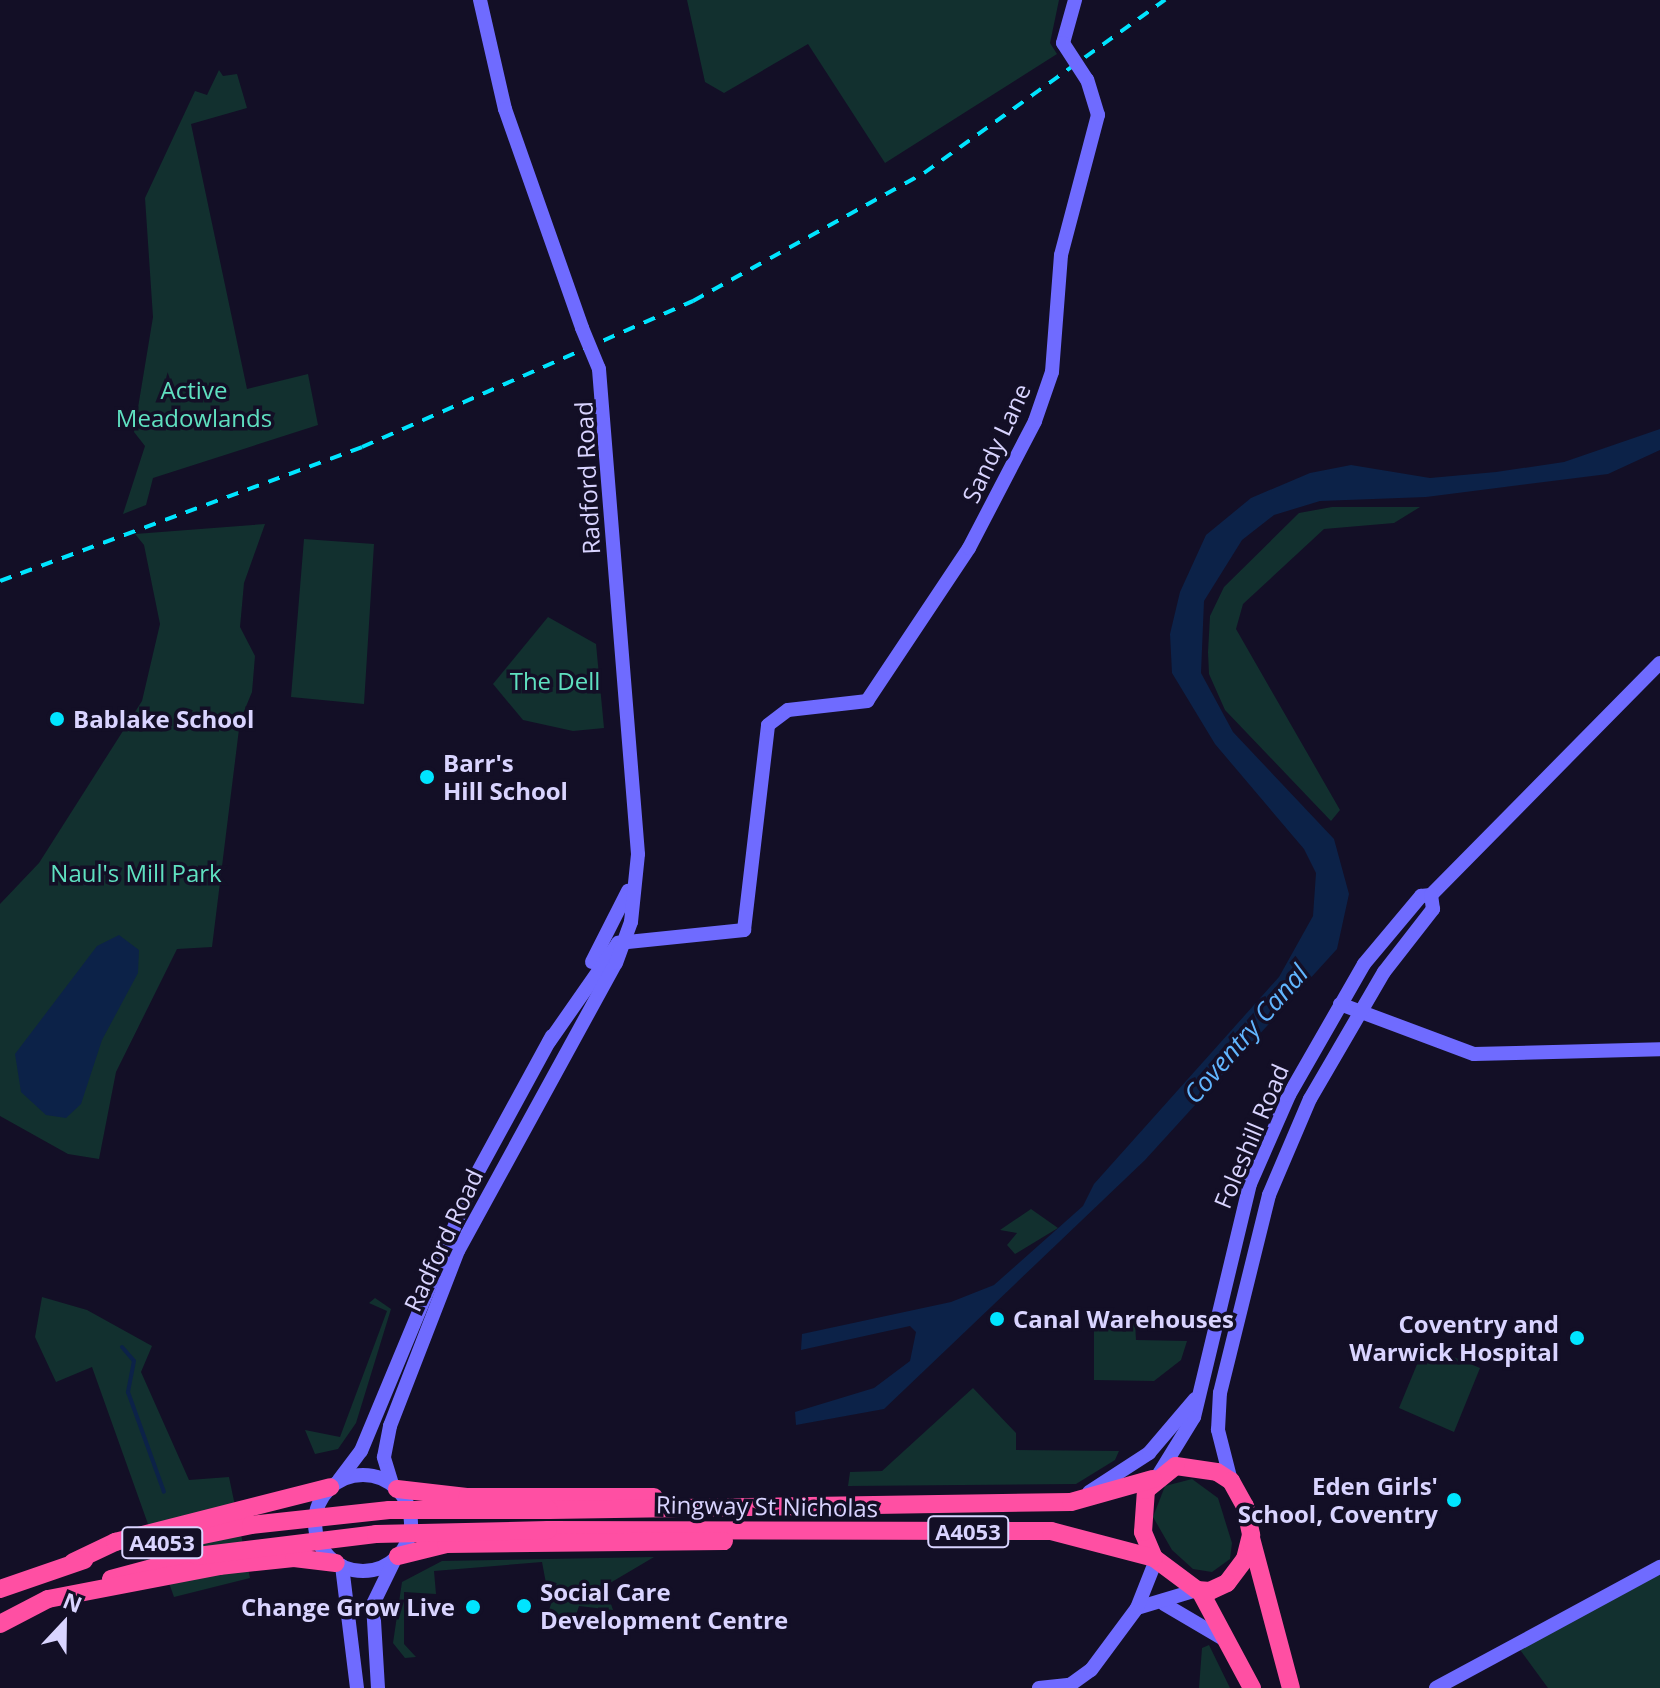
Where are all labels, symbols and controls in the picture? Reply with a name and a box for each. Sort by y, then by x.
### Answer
park label: Active Meadowlands [116,376,272,432]
street label: Sandy Lane [956,379,1036,507]
street label: Radford Road [569,401,605,555]
park label: The Dell [510,667,600,695]
place label: Bablake School [73,705,254,733]
marker: Bablake School [48,710,66,728]
place label: Barr's Hill School [443,749,568,805]
marker: Barr's Hill School [418,768,436,786]
park label: Naul's Mill Park [50,859,222,887]
water label: Coventry Canal [1177,958,1315,1110]
street label: Foleshill Road [1208,1059,1294,1213]
street label: Radford Road [398,1164,488,1316]
place label: Canal Warehouses [1013,1305,1234,1333]
marker: Canal Warehouses [988,1310,1006,1328]
place label: Coventry and Warwick Hospital [1349,1310,1559,1366]
marker: Coventry and Warwick Hospital [1566,1327,1588,1349]
place label: Eden Girls' School, Coventry [1238,1472,1438,1528]
street label: Ringway St Nicholas [656,1490,878,1522]
marker: Eden Girls' School, Coventry [1445,1491,1463,1509]
road number: A4053 [926,1514,1010,1550]
road number: A4053 [120,1525,204,1561]
place label: Social Care Development Centre [540,1578,788,1634]
north arrow [24,1584,104,1664]
text: N [59,1584,87,1619]
place label: Change Grow Live [241,1593,455,1621]
marker: Change Grow Live [462,1596,484,1618]
marker: Social Care Development Centre [515,1597,533,1615]

